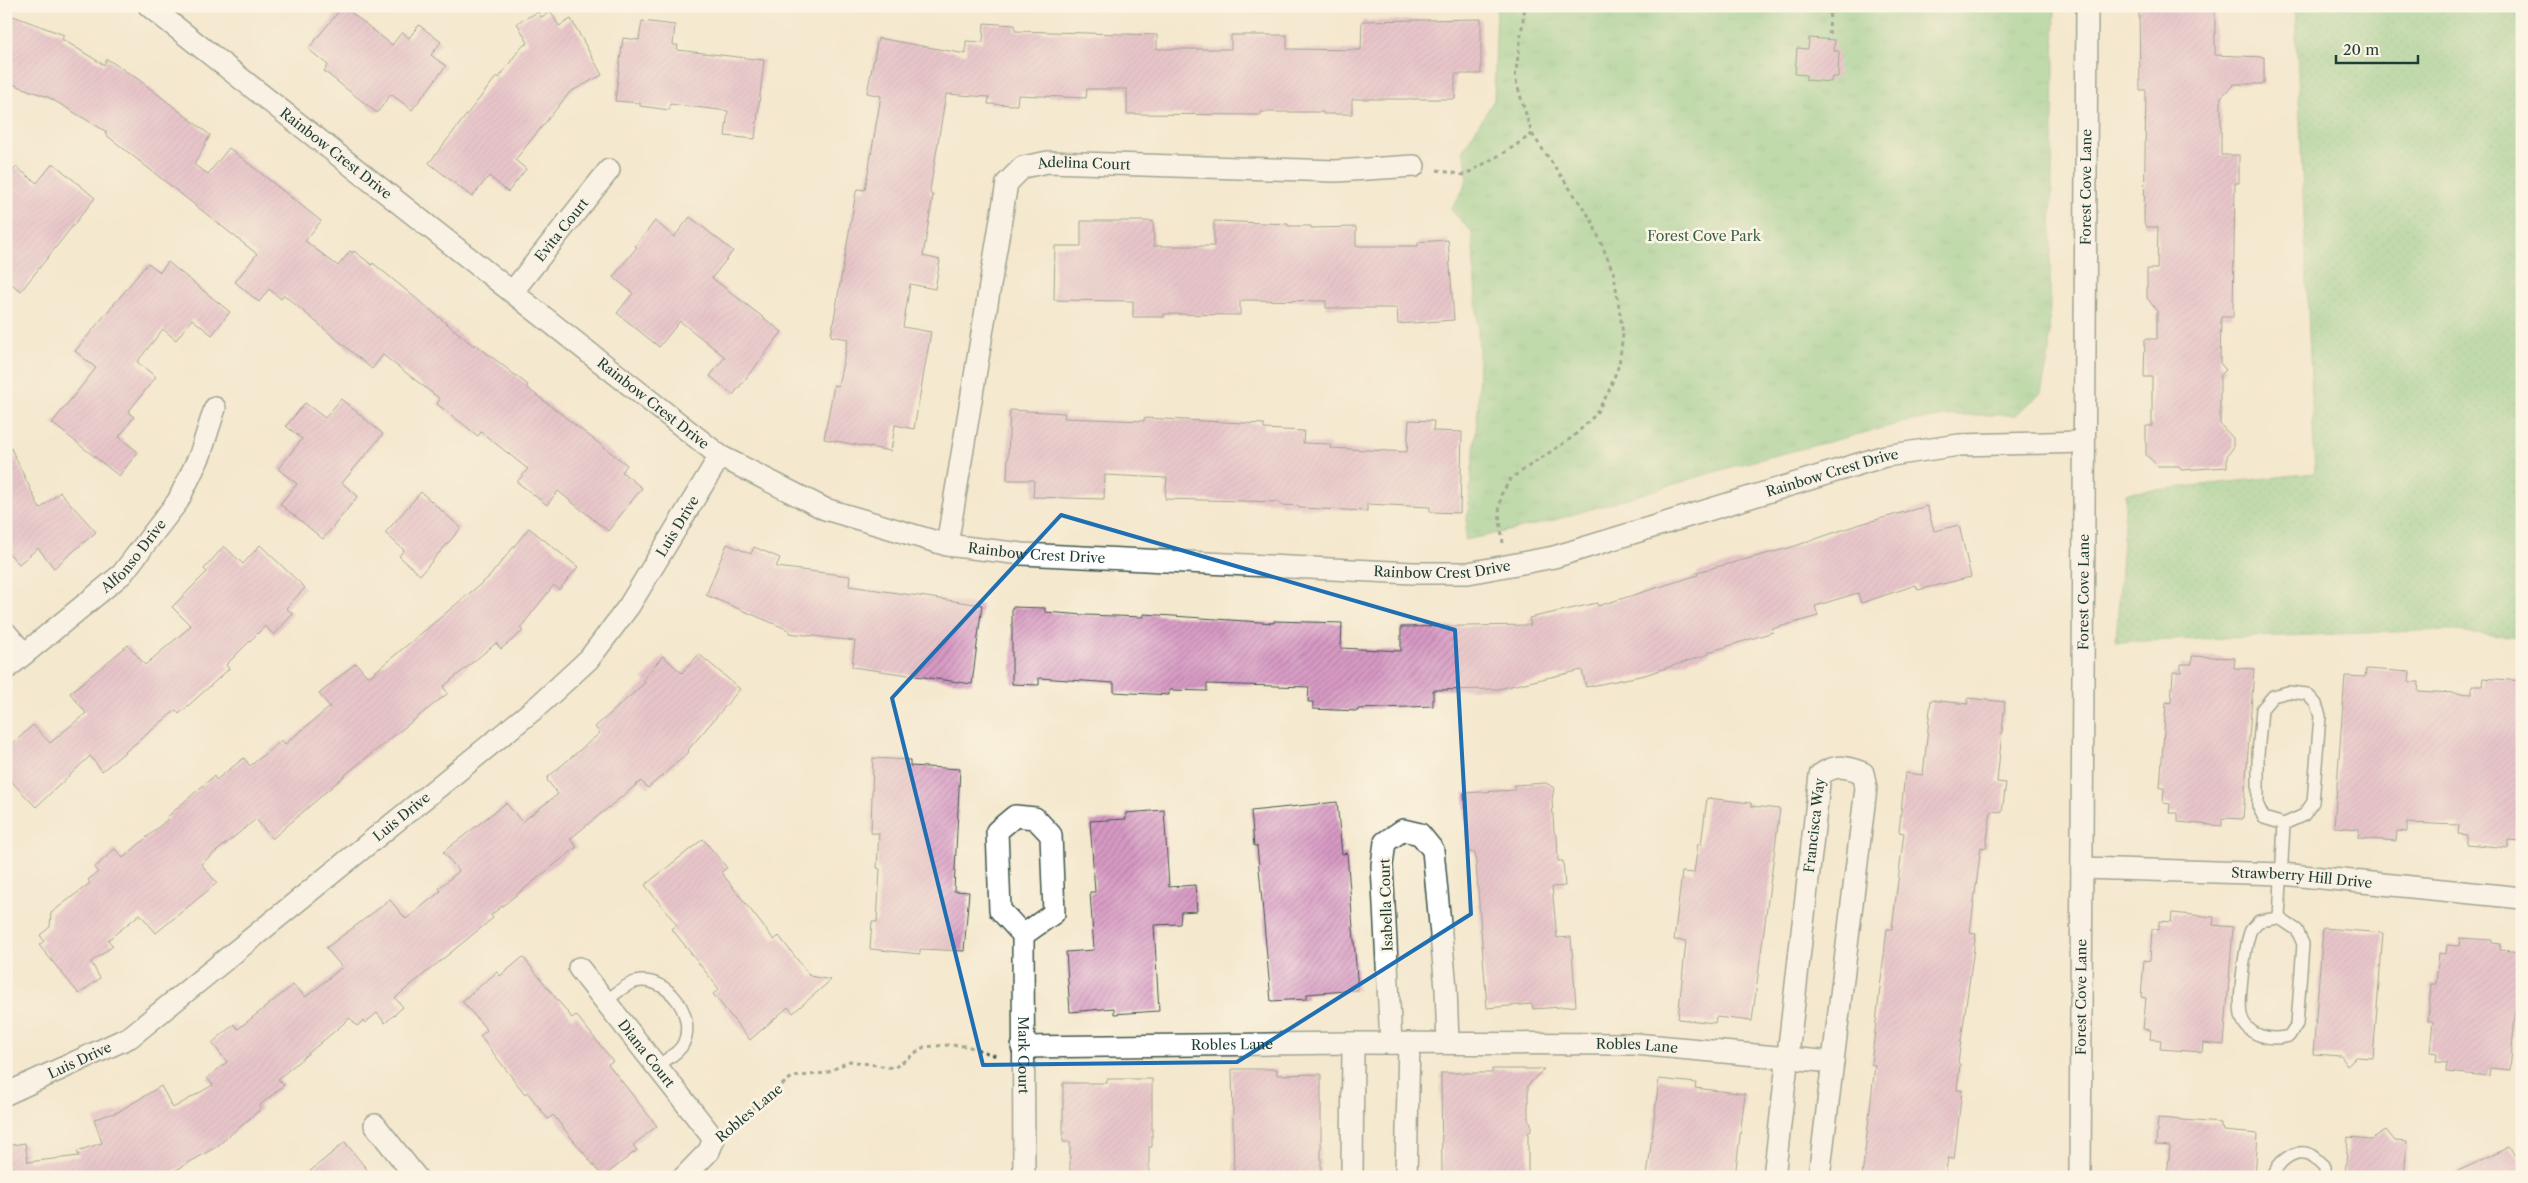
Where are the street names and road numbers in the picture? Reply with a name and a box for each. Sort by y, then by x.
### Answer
street label: Rainbow Crest Drive [276,104,396,203]
street label: Forest Cove Lane [2077,129,2095,245]
street label: Adelina Court [1035,153,1131,174]
street label: Evita Court [531,194,592,265]
street label: Rainbow Crest Drive [594,354,713,453]
street label: Rainbow Crest Drive [1764,445,1900,501]
street label: Luis Drive [652,492,703,560]
street label: Alfonso Drive [96,515,170,597]
street label: Forest Cove Lane [2074,534,2093,650]
street label: Rainbow Crest Drive [967,539,1106,567]
street label: Rainbow Crest Drive [1373,556,1512,582]
street label: Francisca Way [1800,777,1829,874]
street label: Luis Drive [369,788,434,845]
street label: Isabella Court [1375,858,1397,952]
street label: Strawberry Hill Drive [2231,863,2373,892]
street label: Forest Cove Lane [2072,939,2090,1055]
street label: Diana Court [614,1016,679,1091]
street label: Mark Court [1014,1016,1033,1094]
street label: Robles Lane [1191,1035,1273,1054]
street label: Robles Lane [1596,1035,1679,1057]
street label: Luis Drive [45,1038,115,1083]
street label: Robles Lane [712,1080,786,1146]

